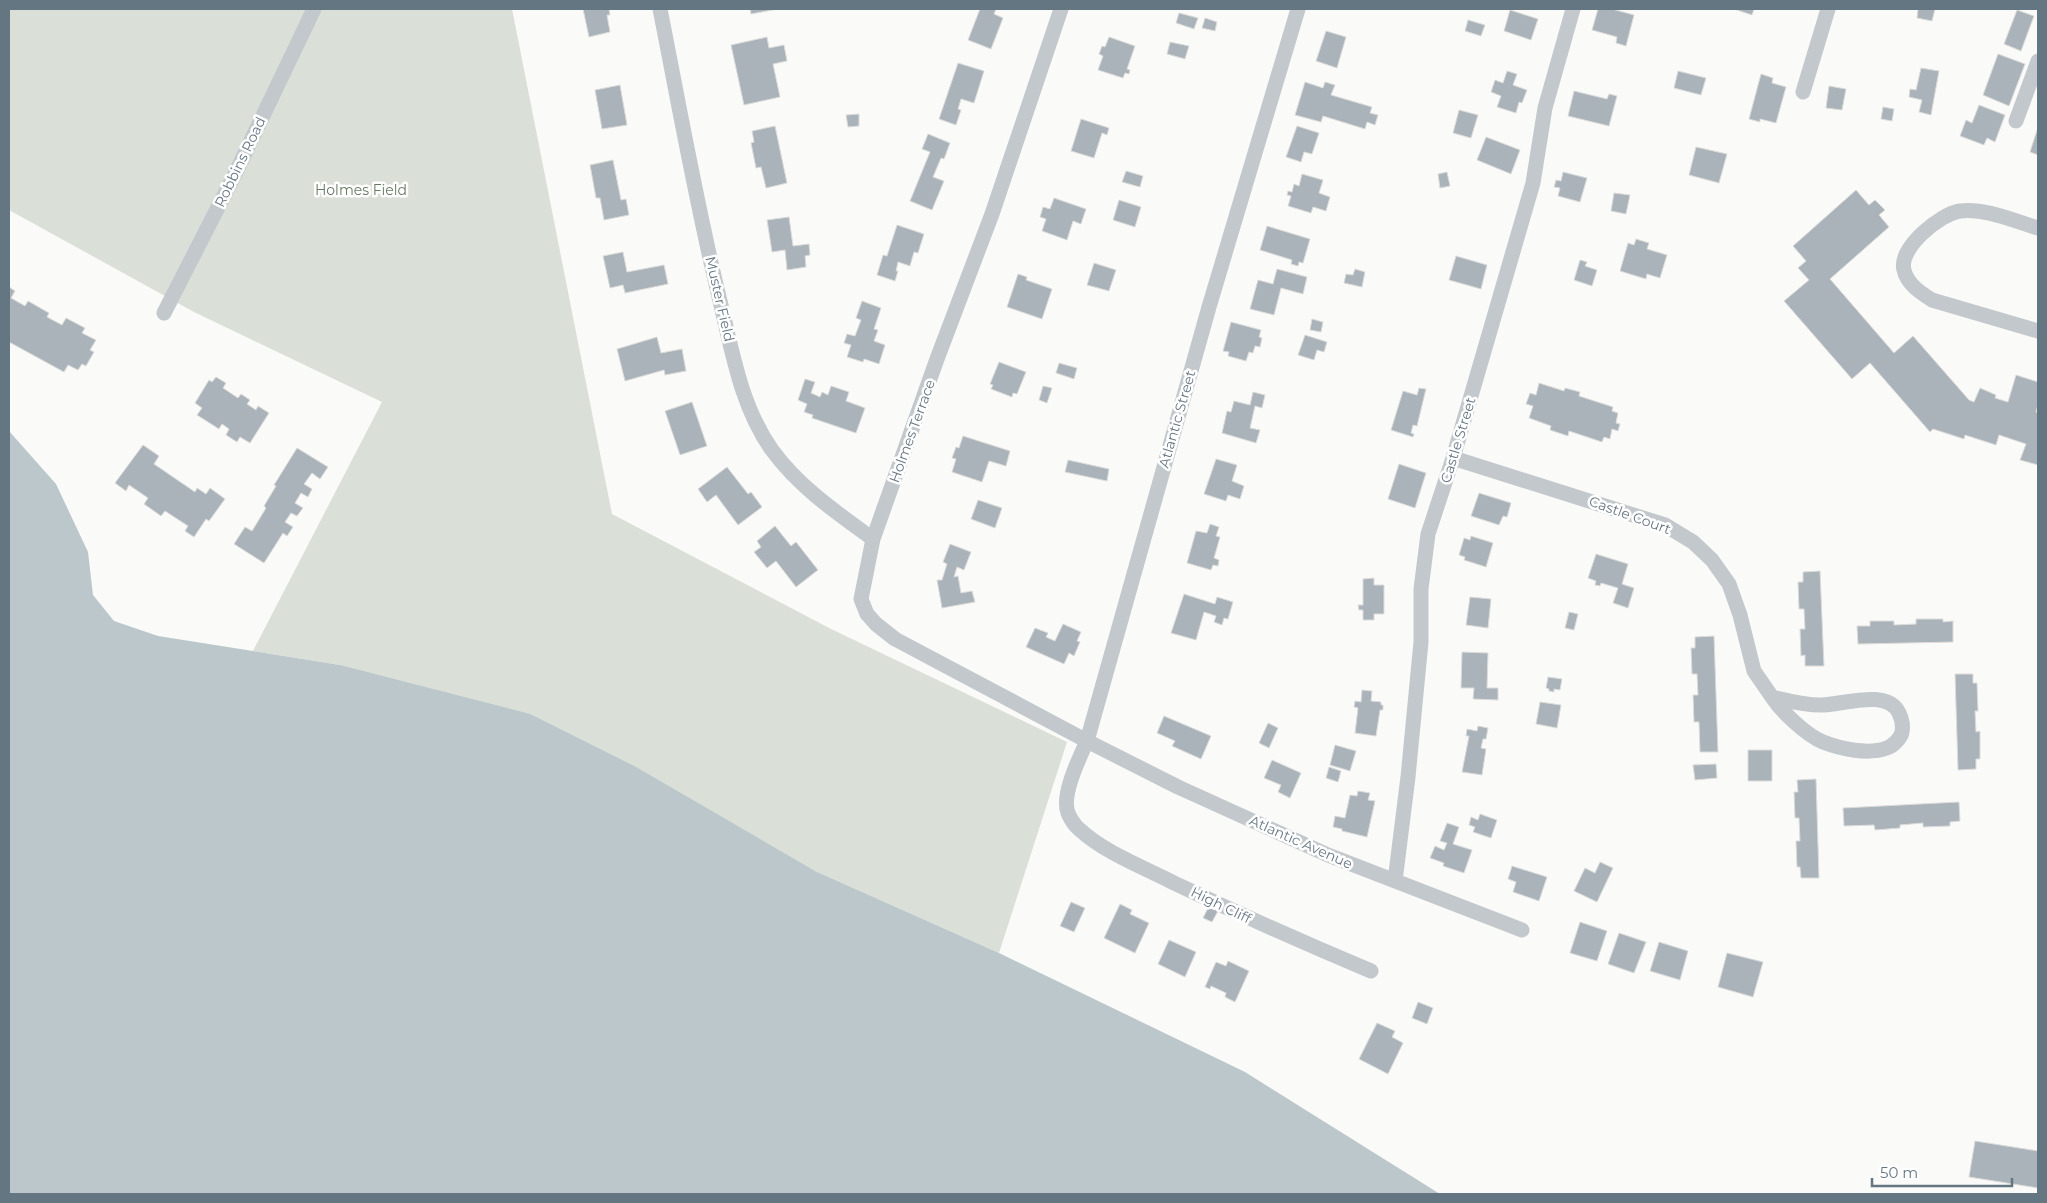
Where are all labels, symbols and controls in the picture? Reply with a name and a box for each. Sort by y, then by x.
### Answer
street label: Robbins Road [210,114,270,210]
park label: Holmes Field [315,181,407,199]
street label: Muster Field [701,255,739,343]
street label: Atlantic Street [1155,368,1200,470]
street label: Holmes Terrace [885,377,939,485]
street label: Castle Street [1436,395,1480,485]
street label: Castle Court [1587,492,1674,538]
street label: Atlantic Avenue [1247,811,1355,873]
street label: High Cliff [1188,883,1255,928]
scale bar [1872,1156,2012,1188]
text: 50 m [1880,1163,1918,1182]

